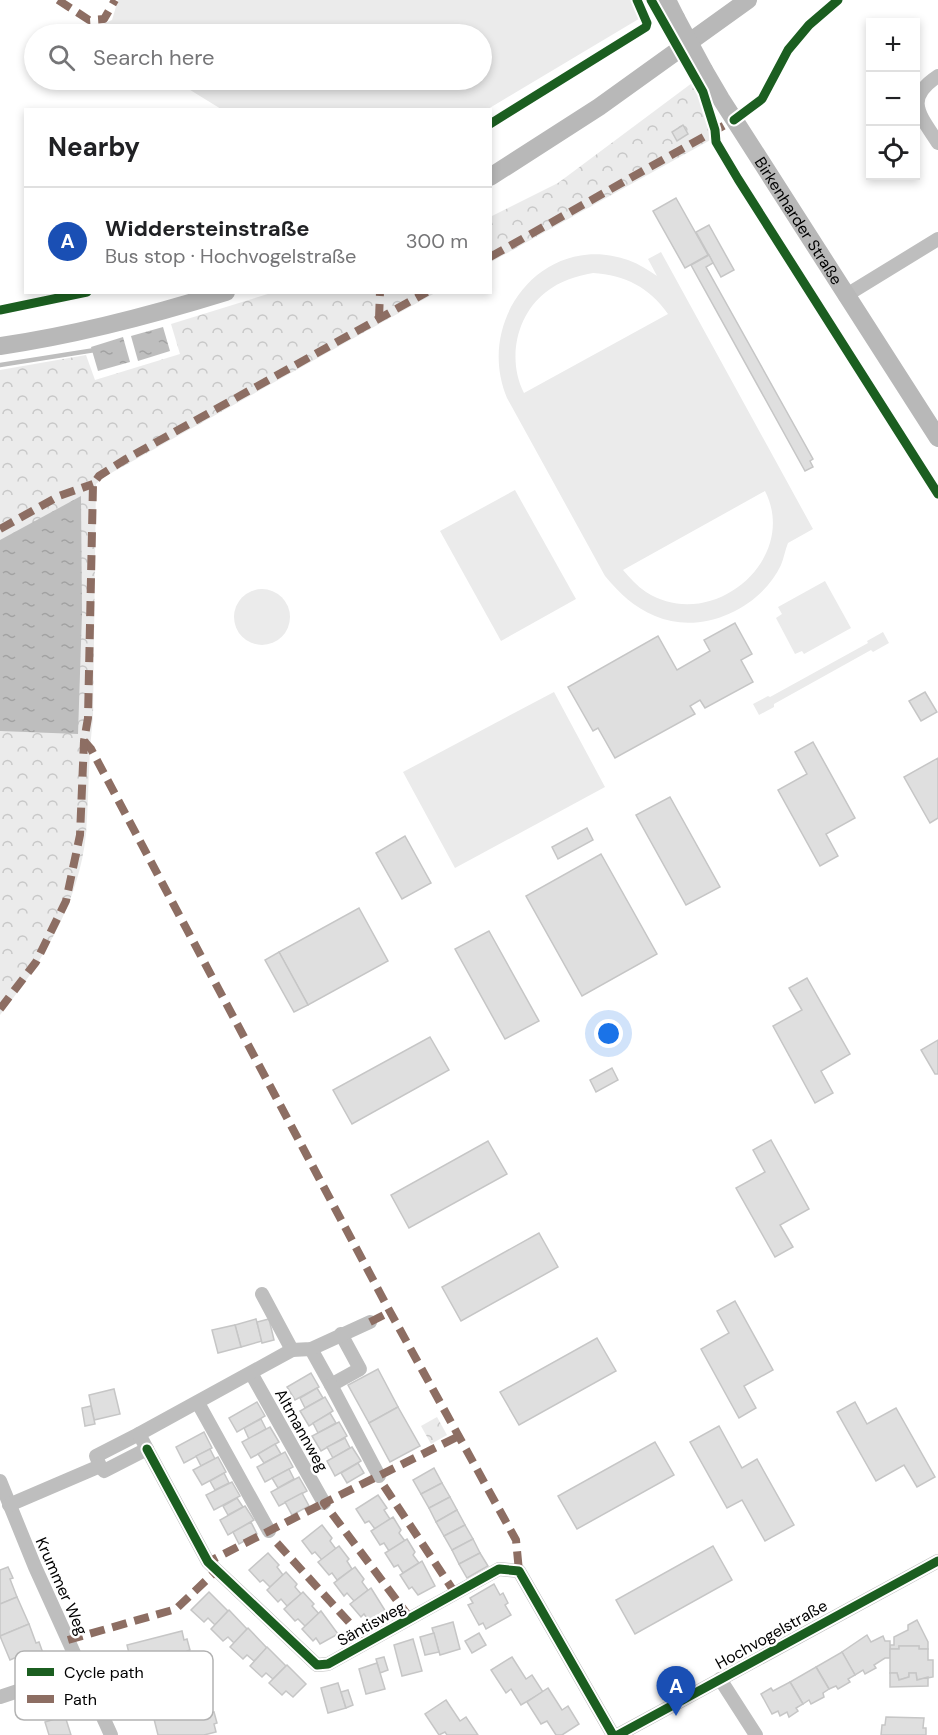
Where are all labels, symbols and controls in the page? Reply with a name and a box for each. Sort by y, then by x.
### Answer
map controls [866,18,920,180]
button: + [866,18,920,72]
search box [24,24,492,90]
icon: search [45,41,78,74]
text: Search here [93,43,214,72]
button: − [866,72,920,126]
button: locate [866,126,920,180]
text: Nearby [48,130,140,164]
street label: Birkenharder Straße [750,153,847,289]
text: Widdersteinstraße [105,214,310,243]
text: A [60,228,75,254]
text: 300 m [406,228,468,254]
text: Bus stop · Hochvogelstraße [105,243,356,269]
your location [594,1019,623,1048]
street label: Altmannweg [270,1385,333,1475]
street label: Krummer Weg [31,1534,92,1638]
street label: Hochvogelstraße [711,1595,831,1674]
street label: Säntisweg [333,1596,409,1651]
legend [15,1651,213,1720]
text: Cycle path [64,1662,144,1683]
pin: A [656,1666,696,1716]
text: Path [64,1689,97,1710]

